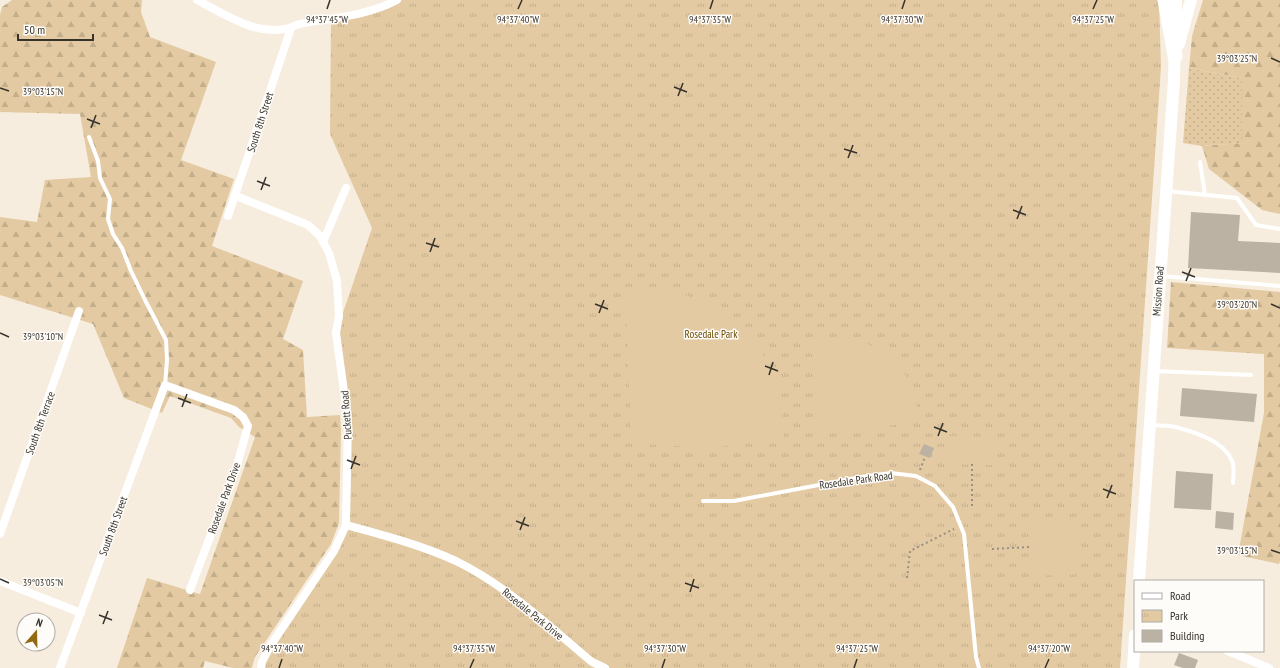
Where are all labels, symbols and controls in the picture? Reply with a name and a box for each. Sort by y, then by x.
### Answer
text: 94°37'45"W [306,13,348,26]
text: 94°37'40"W [497,13,539,26]
text: 94°37'35"W [689,13,731,26]
text: 94°37'30"W [881,13,923,26]
text: 94°37'25"W [1072,13,1114,26]
scale bar [18,16,93,42]
text: 50 m [24,22,45,37]
text: 39°03'25"N [1217,52,1257,65]
text: 39°03'15"N [23,85,63,98]
street label: South 8th Street [244,90,276,154]
street label: Mission Road [1149,265,1167,316]
text: 39°03'20"N [1217,298,1257,311]
park label: Rosedale Park [685,327,738,341]
text: 39°03'10"N [23,330,63,343]
street label: South 8th Terrace [22,389,58,457]
street label: Puckett Road [337,390,355,440]
street label: Rosedale Park Drive [205,460,244,536]
street label: Rosedale Park Road [819,468,894,492]
street label: South 8th Street [96,494,130,558]
text: 39°03'15"N [1217,544,1257,557]
text: 39°03'05"N [23,576,63,589]
legend [1134,580,1264,652]
street label: Rosedale Park Drive [500,585,567,643]
text: Road [1170,588,1190,603]
text: Park [1170,608,1188,623]
north arrow [16,612,56,652]
text: N [34,615,45,630]
text: Building [1170,628,1205,643]
text: 94°37'40"W [261,642,303,655]
text: 94°37'35"W [453,642,495,655]
text: 94°37'30"W [644,642,686,655]
text: 94°37'25"W [836,642,878,655]
text: 94°37'20"W [1028,642,1070,655]

